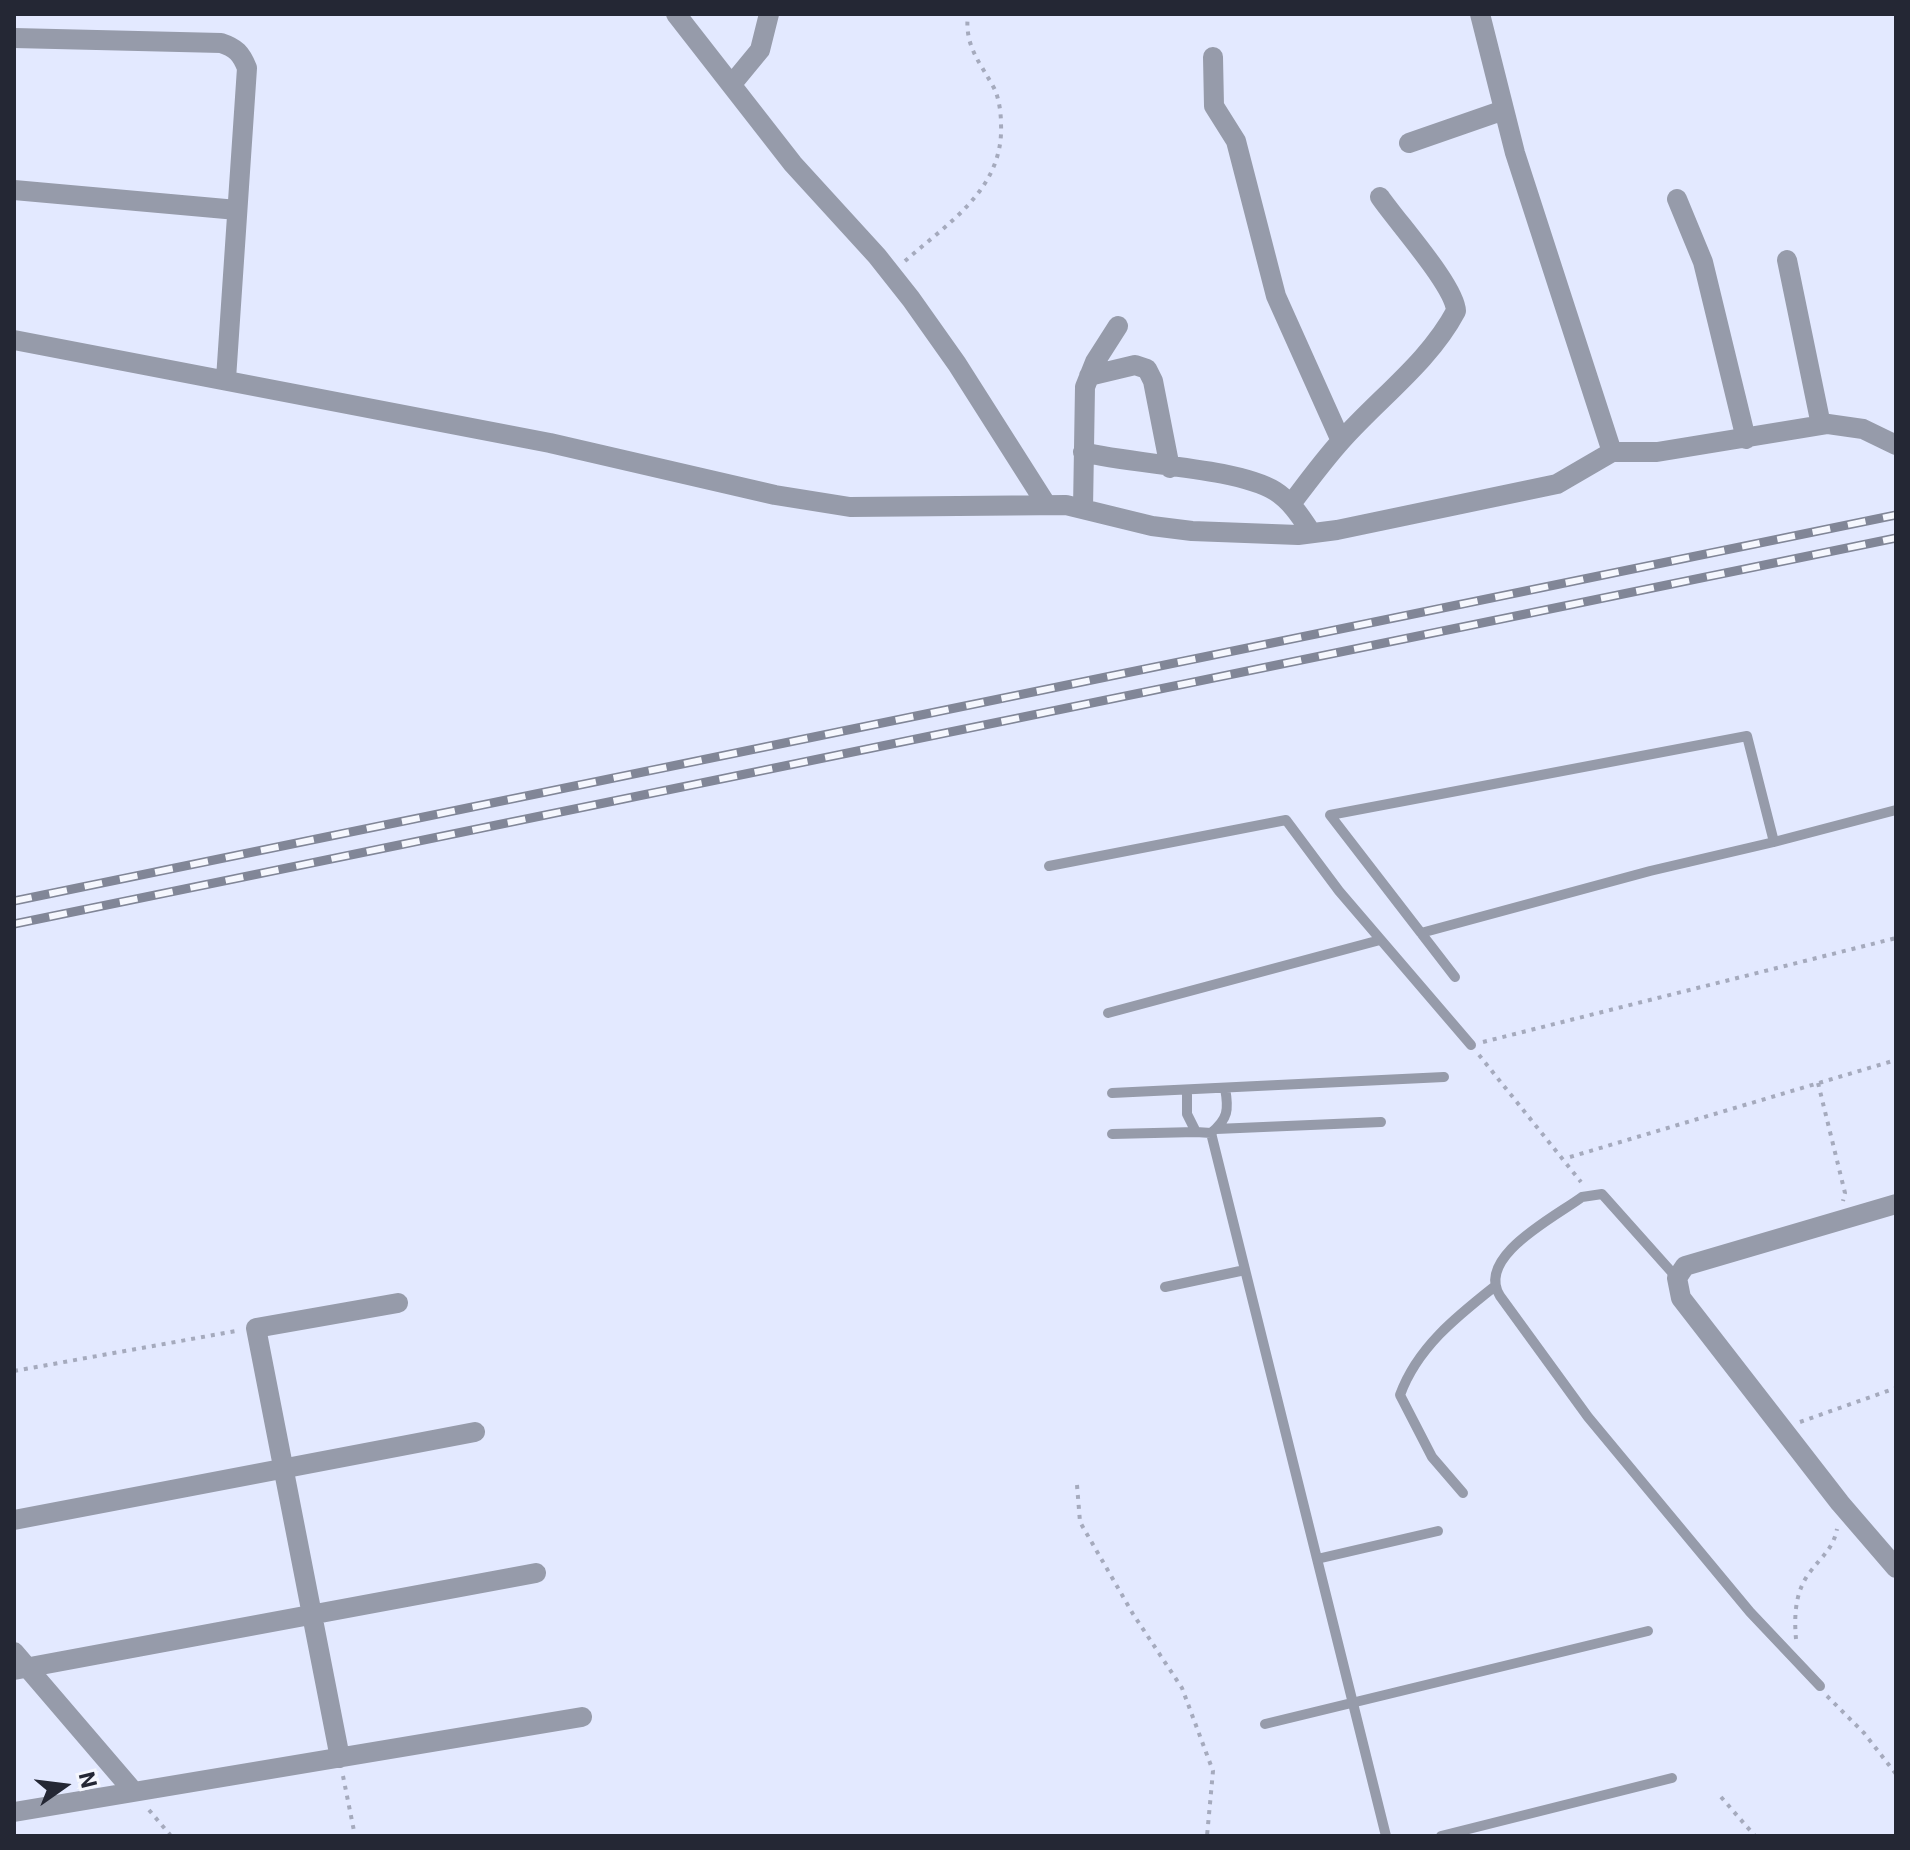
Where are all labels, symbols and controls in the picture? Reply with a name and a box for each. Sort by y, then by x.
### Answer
north arrow [24,1746,104,1826]
text: N [74,1770,102,1791]

